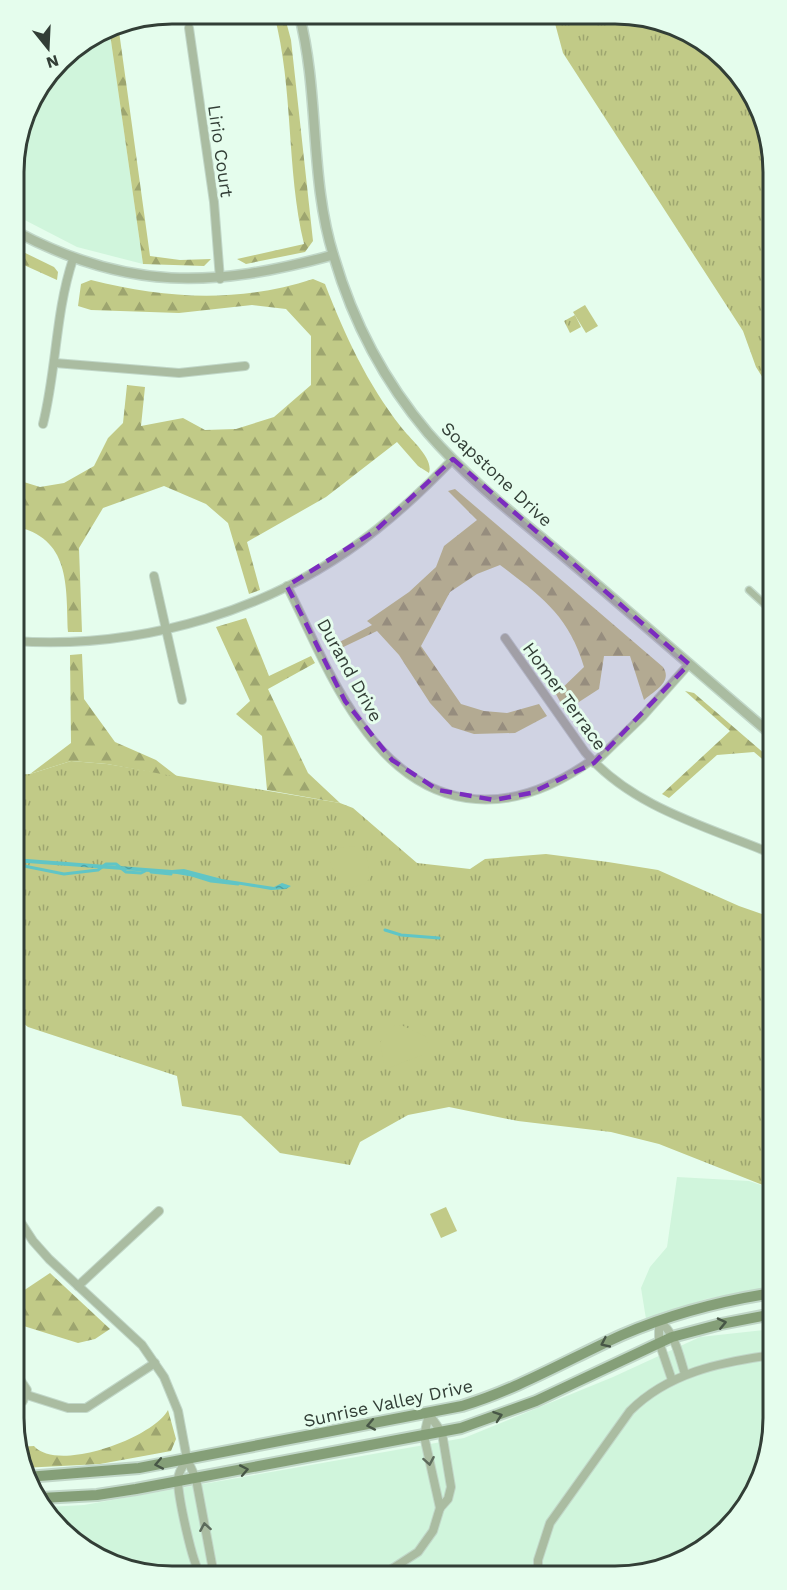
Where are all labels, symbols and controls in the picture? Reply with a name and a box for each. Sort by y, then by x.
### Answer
north arrow [18,18,78,78]
text: N [44,51,61,73]
street label: Lirio Court [204,103,238,199]
street label: Soapstone Drive [437,417,557,531]
street label: Durand Drive [313,615,387,725]
street label: Homer Terrace [519,638,611,754]
one-way arrow [717,1318,727,1331]
one-way arrow [600,1336,611,1348]
street label: Sunrise Valley Drive [301,1375,475,1431]
one-way arrow [493,1411,503,1424]
one-way arrow [367,1418,377,1431]
one-way arrow [422,1456,435,1466]
one-way arrow [154,1457,164,1470]
one-way arrow [239,1464,249,1477]
one-way arrow [200,1522,212,1532]

